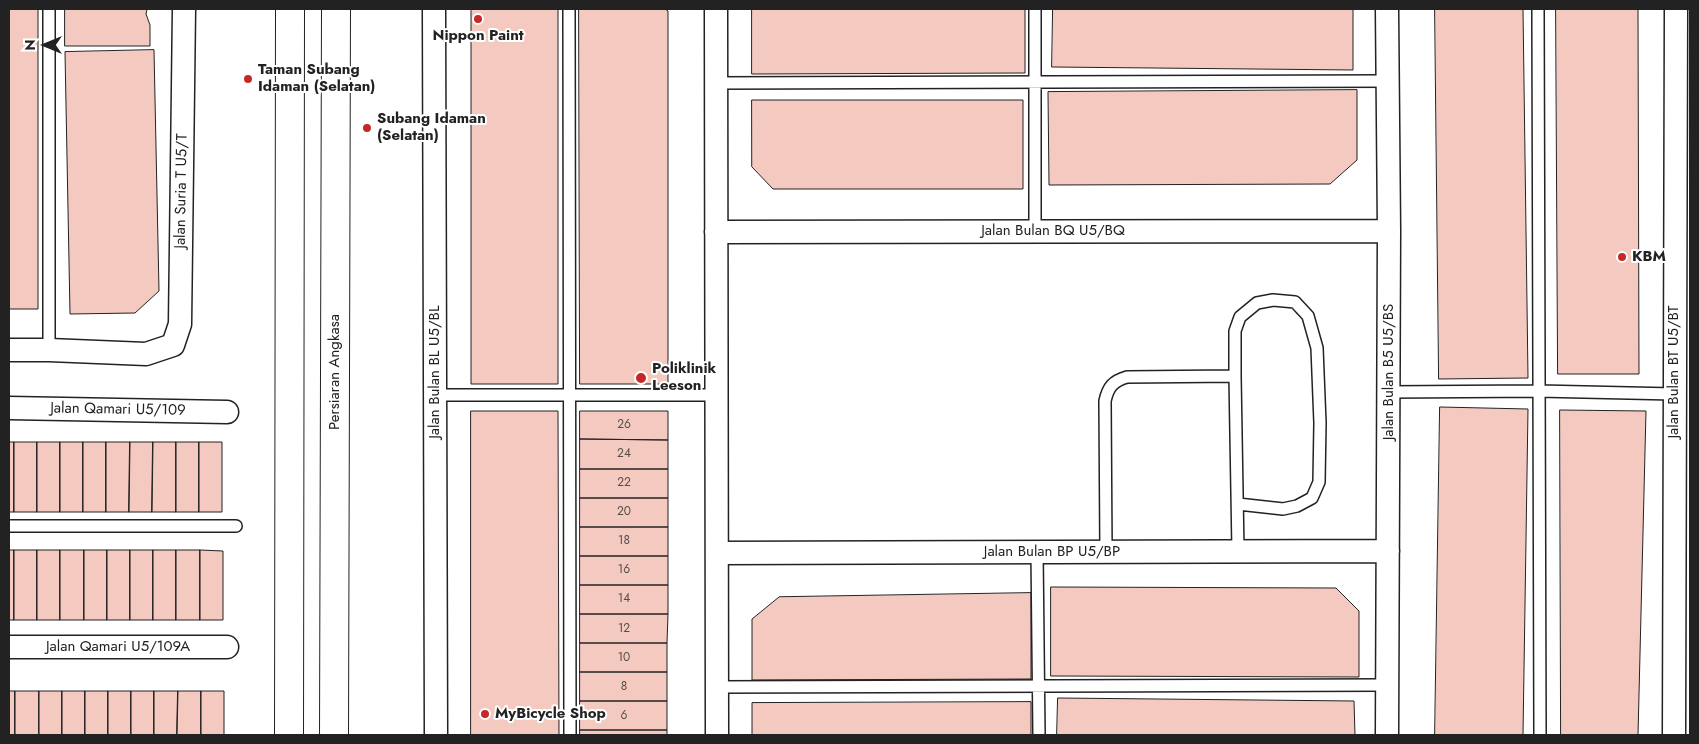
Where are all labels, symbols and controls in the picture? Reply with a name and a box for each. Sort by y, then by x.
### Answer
marker: Nippon Paint [472,13,484,25]
north arrow [20,20,70,70]
place label: Nippon Paint [432,27,524,45]
text: N [20,39,40,51]
place label: Taman Subang Idaman (Selatan) [258,61,375,96]
marker: Taman Subang Idaman (Selatan) [242,73,254,85]
place label: Subang Idaman (Selatan) [377,110,486,145]
marker: Subang Idaman (Selatan) [361,122,373,134]
street label: Jalan Suria T U5/T [172,133,192,249]
street label: Jalan Bulan BQ U5/BQ [981,222,1125,240]
place label: KBM [1632,248,1666,266]
marker: KBM [1616,251,1628,263]
street label: Jalan Bulan B5 U5/BS [1380,304,1398,440]
street label: Jalan Bulan BL U5/BL [426,305,444,439]
street label: Jalan Bulan BT U5/BT [1665,305,1683,439]
street label: Persiaran Angkasa [326,314,344,430]
place label: Poliklinik Leeson [652,360,716,395]
marker: Poliklinik Leeson [634,371,648,385]
street label: Jalan Qamari U5/109 [50,400,186,420]
house number: 26 [617,418,631,432]
house number: 24 [617,447,631,461]
house number: 22 [617,476,631,490]
house number: 20 [617,505,631,519]
house number: 18 [618,534,630,548]
street label: Jalan Bulan BP U5/BP [984,543,1120,561]
house number: 16 [618,563,630,577]
house number: 14 [618,592,630,606]
house number: 12 [618,622,630,636]
street label: Jalan Qamari U5/109A [46,638,190,656]
house number: 10 [618,651,630,665]
house number: 8 [621,680,627,694]
place label: MyBicycle Shop [495,705,606,723]
marker: MyBicycle Shop [479,708,491,720]
house number: 6 [621,709,627,723]

